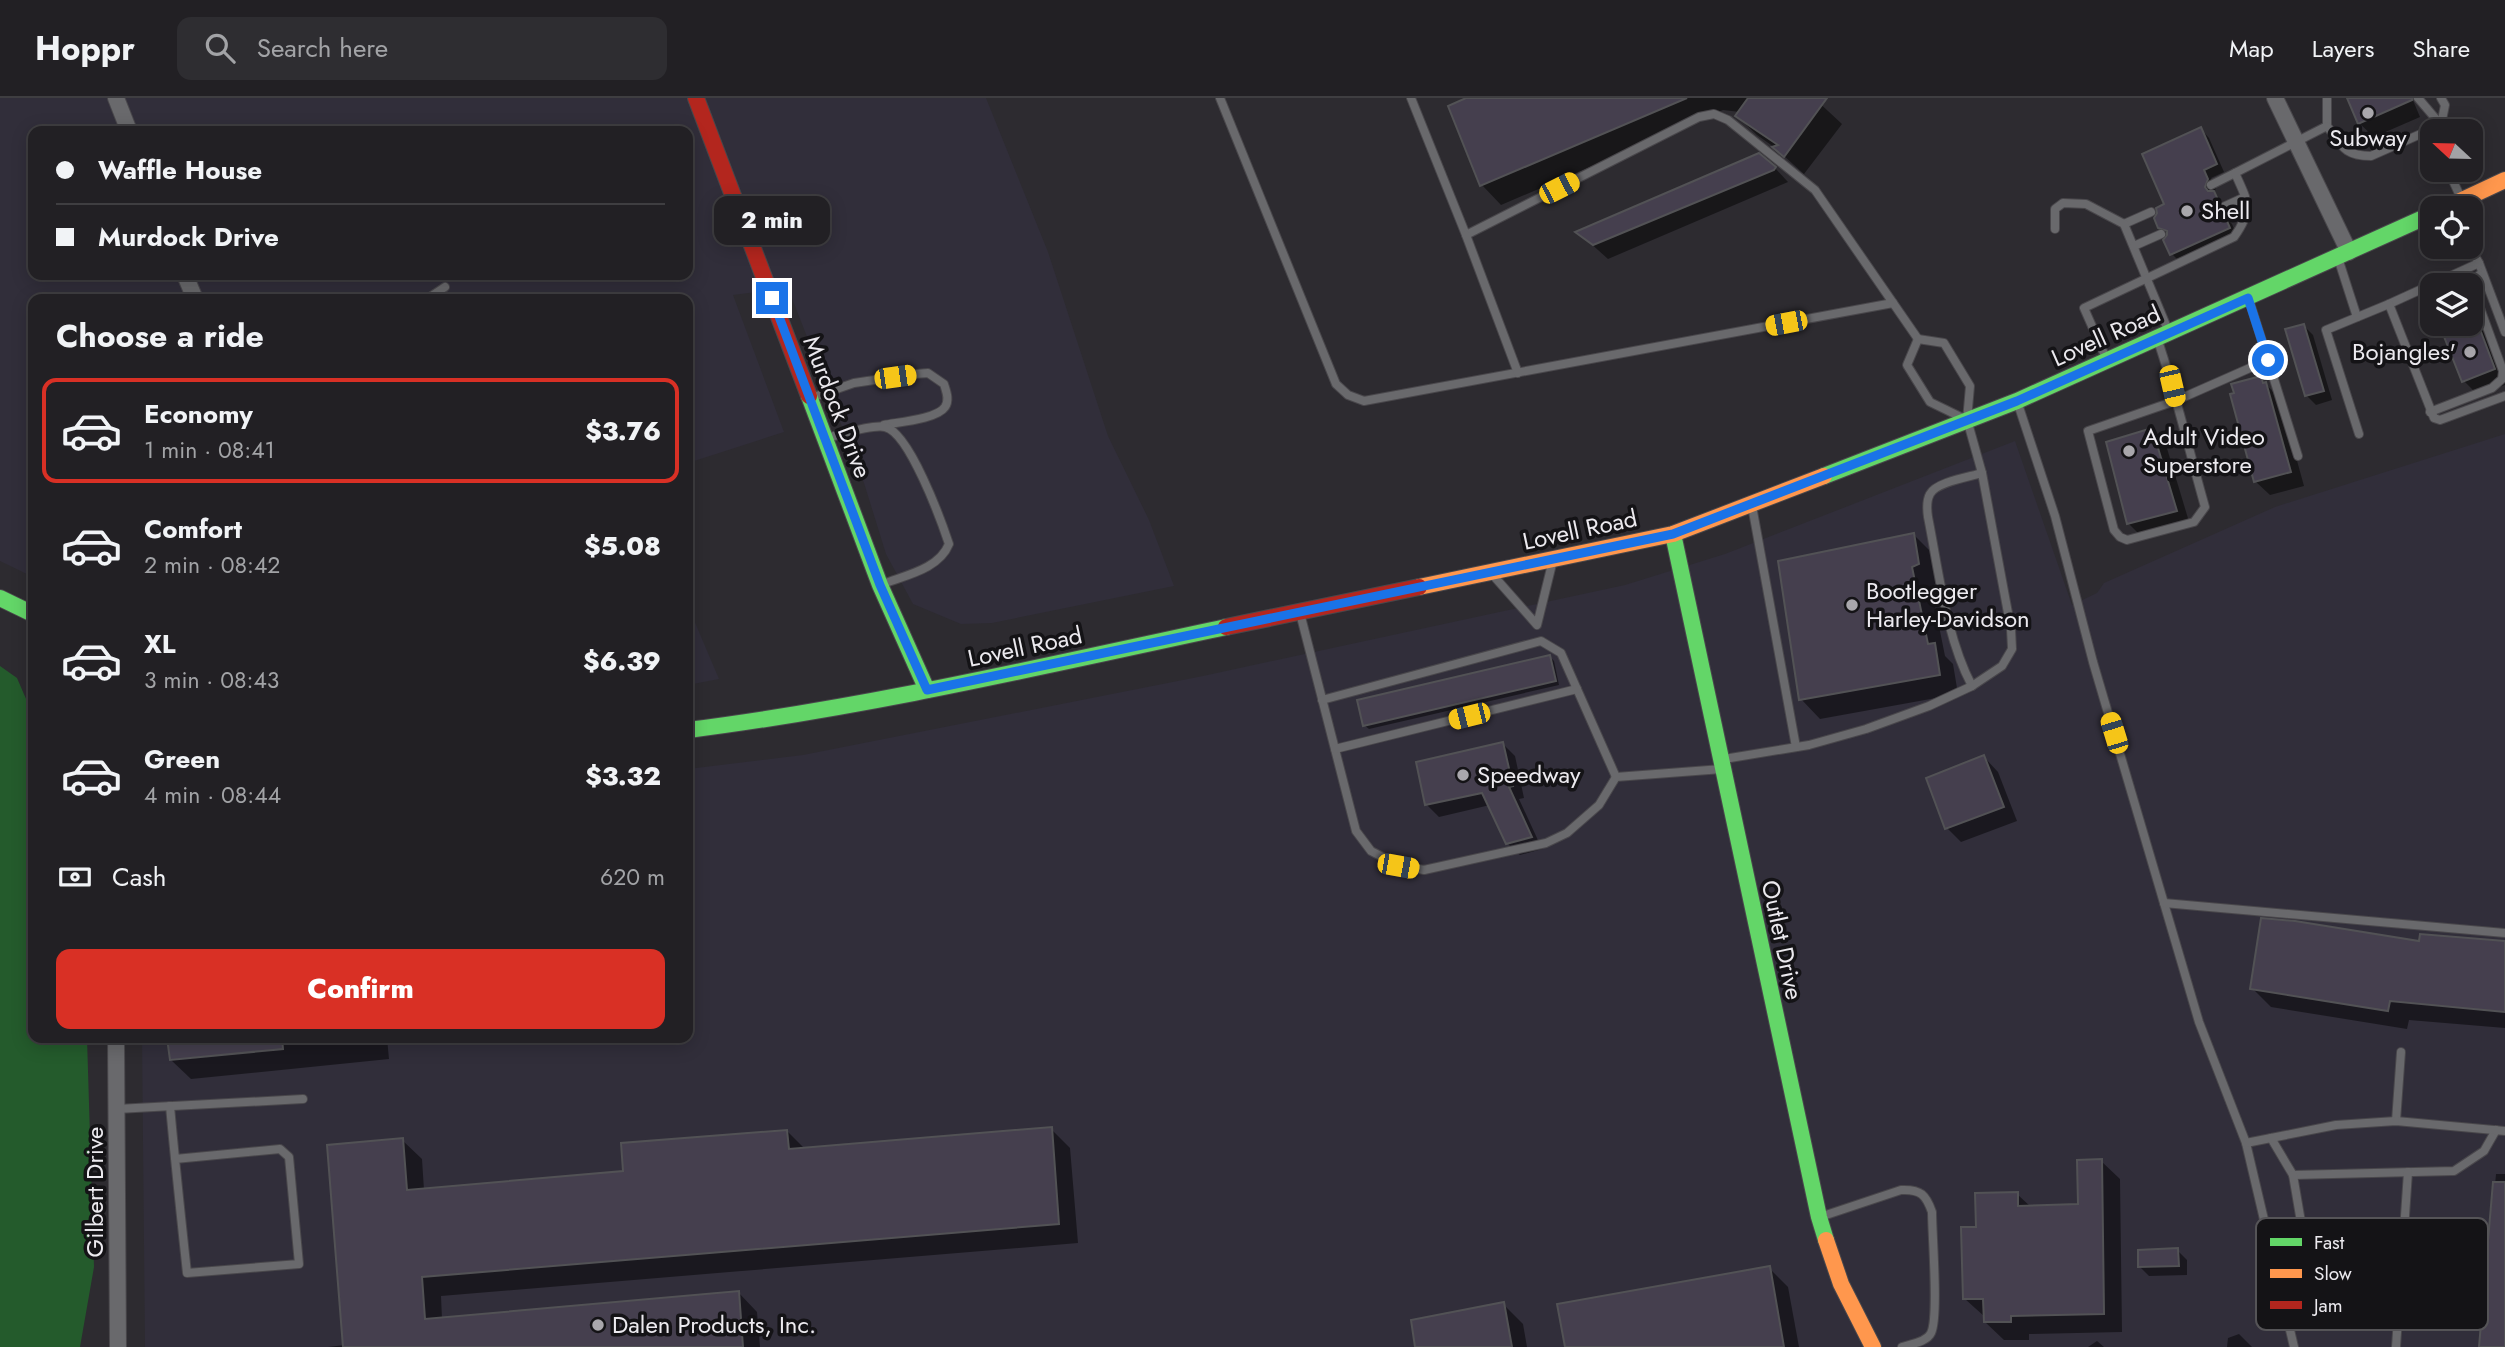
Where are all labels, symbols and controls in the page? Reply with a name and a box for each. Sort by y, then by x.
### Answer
search box [177,17,667,80]
text: Hoppr [35,25,135,72]
icon: search [201,29,239,67]
text: Search here [257,29,388,67]
text: Map [2229,31,2274,66]
text: Layers [2312,31,2374,66]
text: Share [2412,31,2470,66]
marker: Subway [2360,105,2376,121]
north arrow [2420,119,2483,182]
map controls [2420,119,2483,336]
place label: Subway [2329,120,2407,155]
text: Waffle House [98,151,262,189]
car [1536,169,1583,207]
place label: Shell [2201,193,2250,228]
button: locate [2420,196,2483,259]
callout: 2 min [714,197,830,246]
text: 2 min [741,203,803,237]
marker: Shell [2179,203,2195,219]
text: Murdock Drive [98,218,279,256]
button: layers [2420,273,2483,336]
route end [756,282,788,314]
street label: Lovell Road [2046,296,2166,375]
car [1764,309,1809,337]
text: Choose a ride [56,313,264,359]
street label: Murdock Drive [794,331,881,483]
place label: Bojangles' [2352,334,2456,369]
route start [2252,344,2284,376]
marker: Bojangles' [2462,344,2478,360]
car [2158,363,2187,409]
car [873,364,918,390]
text: Economy [144,395,253,433]
icon: car [60,399,123,462]
text: $3.76 [585,412,661,450]
place label: Adult Video Superstore [2143,419,2265,482]
text: 1 min · 08:41 [144,433,275,467]
marker: Adult Video Superstore [2121,443,2137,459]
street label: Lovell Road [1519,500,1640,559]
text: Comfort [144,510,242,548]
icon: car [60,514,123,577]
text: $5.08 [584,527,661,565]
text: 2 min · 08:42 [144,548,280,582]
place label: Bootlegger Harley-Davidson [1866,573,2030,636]
marker: Bootlegger Harley-Davidson [1844,597,1860,613]
street label: Lovell Road [964,617,1085,676]
text: XL [144,625,176,663]
icon: car [60,629,123,692]
text: $6.39 [583,642,661,680]
text: 3 min · 08:43 [144,663,279,697]
car [1447,701,1492,731]
car [2098,710,2131,756]
text: Green [144,740,220,778]
icon: car [60,744,123,807]
text: $3.32 [585,757,661,795]
place label: Speedway [1477,757,1581,792]
marker: Speedway [1455,767,1471,783]
text: 4 min · 08:44 [144,778,281,812]
car [1376,852,1421,880]
icon: cash [56,858,94,896]
text: Cash [112,858,166,896]
text: 620 m [600,860,665,894]
street label: Outlet Drive [1753,877,1812,1003]
button: Confirm [56,949,665,1029]
street label: Gilbert Drive [77,1127,112,1257]
legend [2256,1218,2488,1330]
text: Fast [2314,1229,2345,1256]
text: Slow [2314,1260,2352,1287]
text: Jam [2311,1292,2343,1319]
place label: Dalen Products, Inc. [612,1307,816,1342]
marker: Dalen Products, Inc. [590,1317,606,1333]

